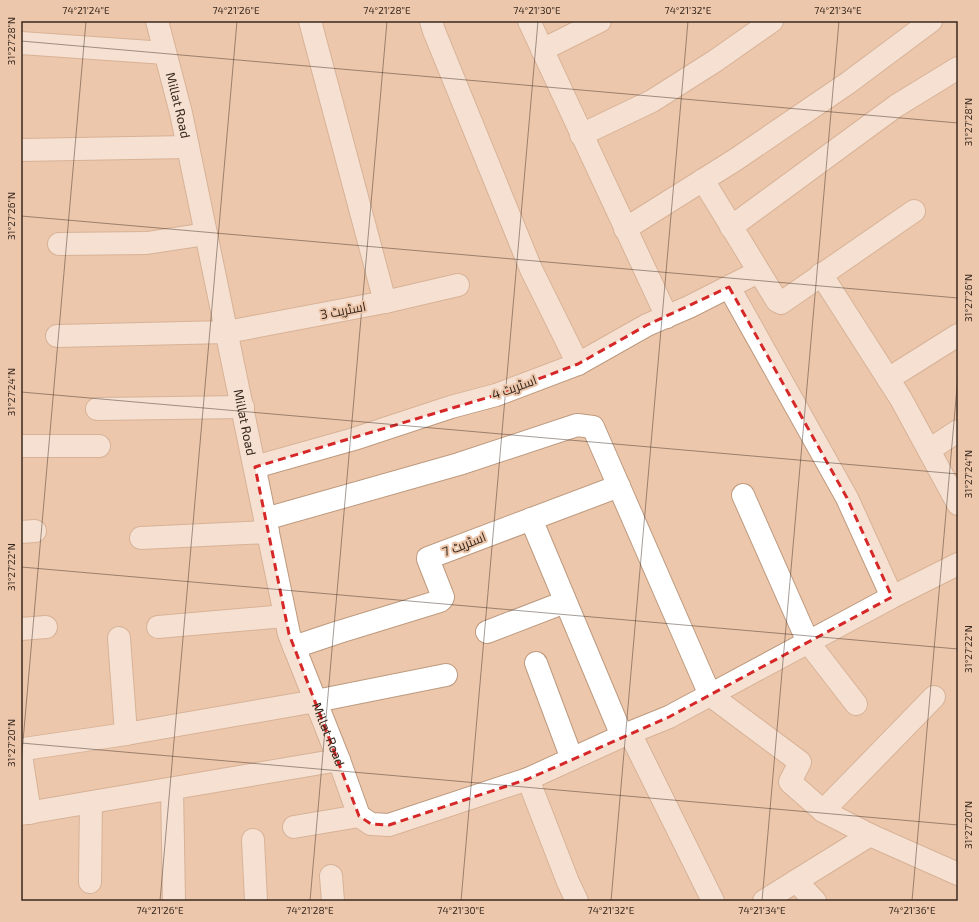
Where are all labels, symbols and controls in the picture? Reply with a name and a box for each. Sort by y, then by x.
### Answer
text: 74°21'24"E [62,4,110,16]
text: 74°21'26"E [212,4,260,16]
text: 74°21'28"E [363,4,411,16]
text: 74°21'30"E [513,4,561,16]
text: 74°21'32"E [665,4,712,16]
text: 74°21'34"E [814,4,862,16]
text: 31°27'28"N [5,17,17,65]
street label: Millat Road [163,71,194,140]
text: 31°27'28"N [962,98,974,146]
text: 31°27'26"N [5,192,17,240]
text: 31°27'26"N [962,274,974,322]
street label: اسٹریٹ 3 [319,298,367,322]
text: 31°27'24"N [5,368,17,416]
street label: اسٹریٹ 4 [489,371,539,403]
street label: Millat Road [230,388,260,457]
text: 31°27'24"N [962,450,974,498]
street label: اسٹریٹ 7 [440,528,488,560]
text: 31°27'22"N [5,543,17,591]
text: 31°27'22"N [962,625,974,673]
street label: Millat Road [309,700,349,768]
text: 31°27'20"N [5,719,17,767]
text: 31°27'20"N [962,801,974,849]
text: 74°21'26"E [136,904,184,916]
text: 74°21'28"E [286,904,334,916]
text: 74°21'30"E [437,904,485,916]
text: 74°21'32"E [588,904,635,916]
text: 74°21'34"E [738,904,786,916]
text: 74°21'36"E [889,904,936,916]

